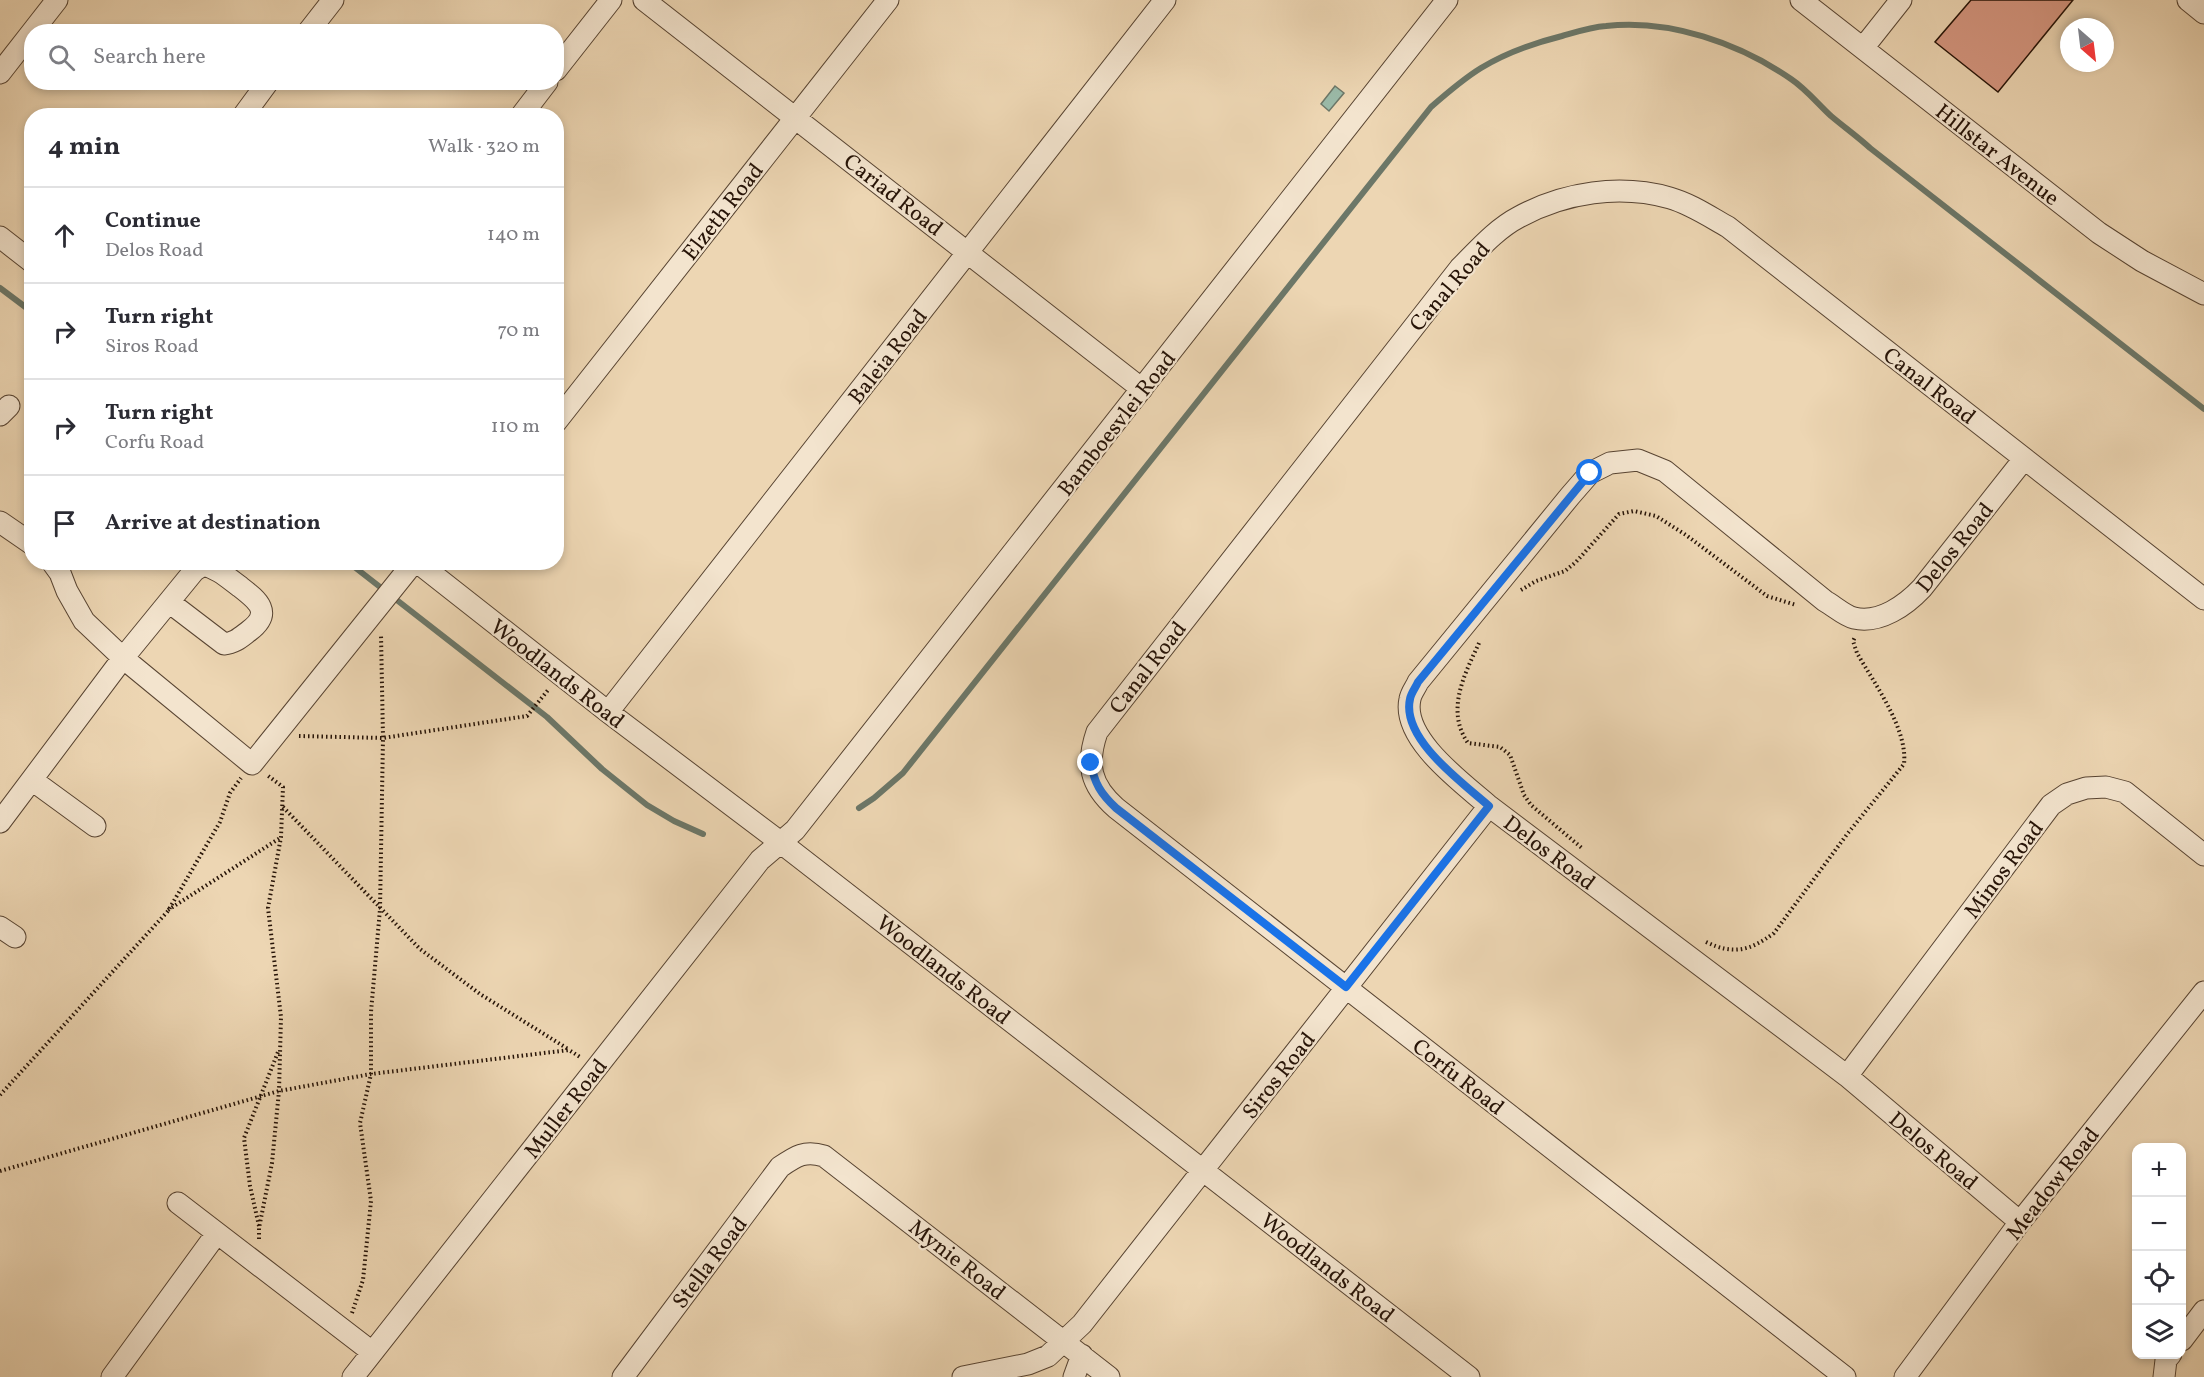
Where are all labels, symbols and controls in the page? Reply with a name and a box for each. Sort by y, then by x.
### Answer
north arrow [2060,18,2114,72]
search box [24,24,564,90]
icon: search [45,41,78,74]
text: Search here [93,42,206,73]
street label: Hillstar Avenue [1928,98,2065,214]
text: 4 min [48,129,120,165]
text: Walk · 320 m [428,133,540,161]
street label: Cariad Road [836,147,949,245]
street label: Elzeth Road [676,157,772,268]
text: Continue [105,206,201,237]
icon: ahead [48,219,81,252]
text: 140 m [487,221,540,249]
street label: Canal Road [1403,236,1499,339]
text: Delos Road [105,237,203,265]
text: Turn right [105,302,213,333]
street label: Baleia Road [842,303,936,412]
icon: right [48,315,81,348]
text: 70 m [497,317,540,345]
text: Siros Road [105,333,199,361]
street label: Canal Road [1876,341,1981,433]
street label: Bamboesvlei Road [1051,345,1185,504]
text: Turn right [105,398,213,429]
icon: right [48,411,81,444]
text: 110 m [491,413,540,441]
text: Corfu Road [105,429,204,457]
route start [1576,459,1602,485]
street label: Delos Road [1910,497,2002,600]
icon: arrive [48,507,81,540]
text: Arrive at destination [105,508,321,539]
street label: Woodlands Road [483,613,630,737]
street label: Canal Road [1103,616,1195,721]
route end [1077,749,1103,775]
street label: Delos Road [1496,809,1601,899]
street label: Minos Road [1958,815,2052,926]
street label: Woodlands Road [869,909,1016,1033]
street label: Siros Road [1236,1026,1324,1127]
street label: Corfu Road [1405,1032,1510,1124]
street label: Muller Road [518,1053,616,1166]
street label: Delos Road [1881,1105,1984,1199]
street label: Meadow Road [2000,1122,2108,1248]
map controls [2132,1143,2186,1359]
button: + [2132,1143,2186,1197]
button: − [2132,1197,2186,1251]
street label: Woodlands Road [1253,1207,1400,1331]
street label: Stella Road [666,1211,756,1316]
street label: Mynie Road [901,1213,1012,1309]
button: locate [2132,1251,2186,1305]
button: layers [2132,1305,2186,1359]

